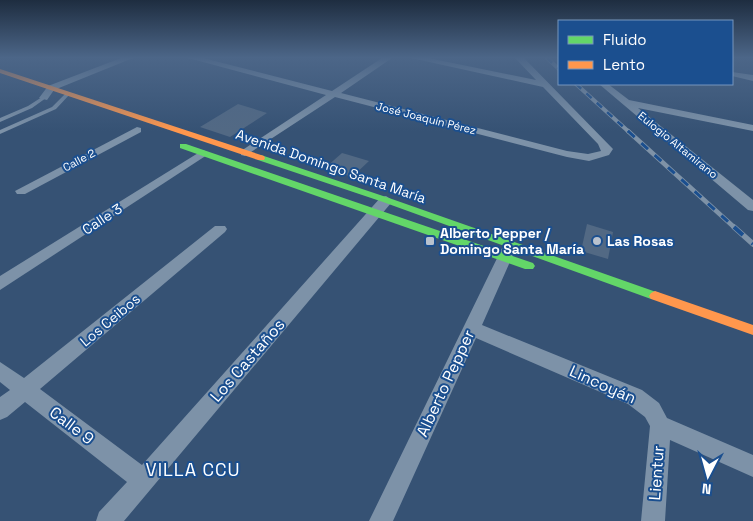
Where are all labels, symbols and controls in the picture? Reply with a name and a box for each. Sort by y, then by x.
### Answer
legend [558,20,733,85]
text: Fluido [603,30,647,49]
text: Lento [603,55,645,74]
street label: José Joaquín Pérez [375,99,478,137]
street label: Eulogio Altamirano [635,109,721,182]
street label: Avenida Domingo Santa María [234,125,428,207]
street label: Calle 2 [60,145,98,174]
street label: Calle 3 [79,199,125,239]
place label: Alberto Pepper / Domingo Santa María [440,224,584,258]
place label: Las Rosas [607,232,674,250]
marker: Alberto Pepper / Domingo Santa María [424,235,436,247]
marker: Las Rosas [591,235,603,247]
street label: Los Ceibos [76,290,144,350]
street label: Los Castaños [206,314,289,406]
street label: Alberto Pepper [411,326,479,440]
street label: Lincoyán [566,360,639,408]
street label: Calle 9 [45,402,98,449]
street label: Lientur [644,445,669,501]
north arrow [683,451,733,501]
district label: VILLA CCU [145,458,241,481]
text: N [701,479,712,498]

